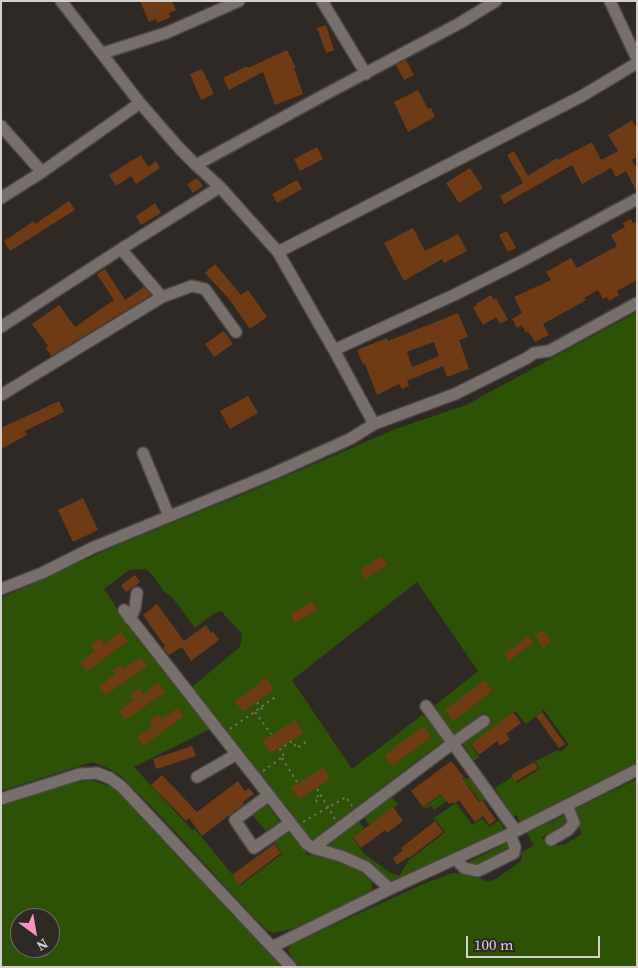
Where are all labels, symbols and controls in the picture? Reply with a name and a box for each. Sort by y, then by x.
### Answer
north arrow [10,908,60,958]
scale bar [468,926,602,958]
text: N [33,934,52,956]
text: 100 m [474,934,514,955]

